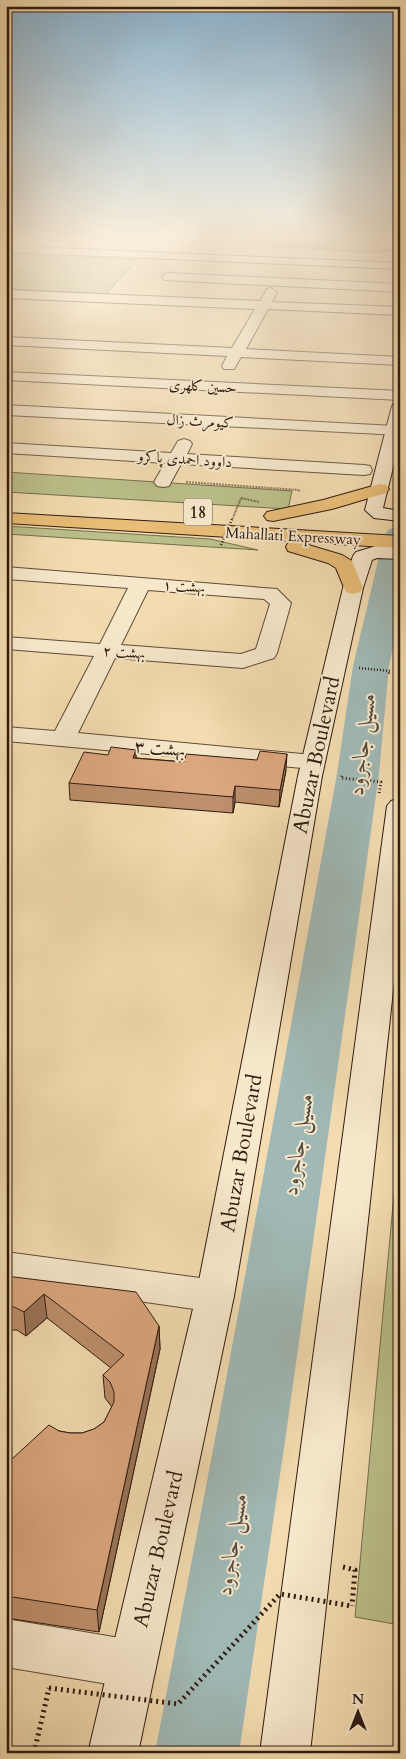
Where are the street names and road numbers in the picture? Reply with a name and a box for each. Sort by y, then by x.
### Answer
street label: حسین کلهری [169,374,237,398]
street label: کیومرث زال [166,409,234,434]
street label: داوود احمدی پاکرو [135,446,233,473]
road number: 18 [184,498,212,526]
street label: Mahallati Expressway [225,522,361,550]
street label: بهشت ۱ [162,575,206,597]
street label: بهشت ۲ [102,641,146,663]
street label: Abuzar Boulevard [286,674,347,836]
street label: بهشت ۳ [133,734,186,763]
street label: Abuzar Boulevard [213,1072,270,1234]
street label: Abuzar Boulevard [126,1468,191,1630]

